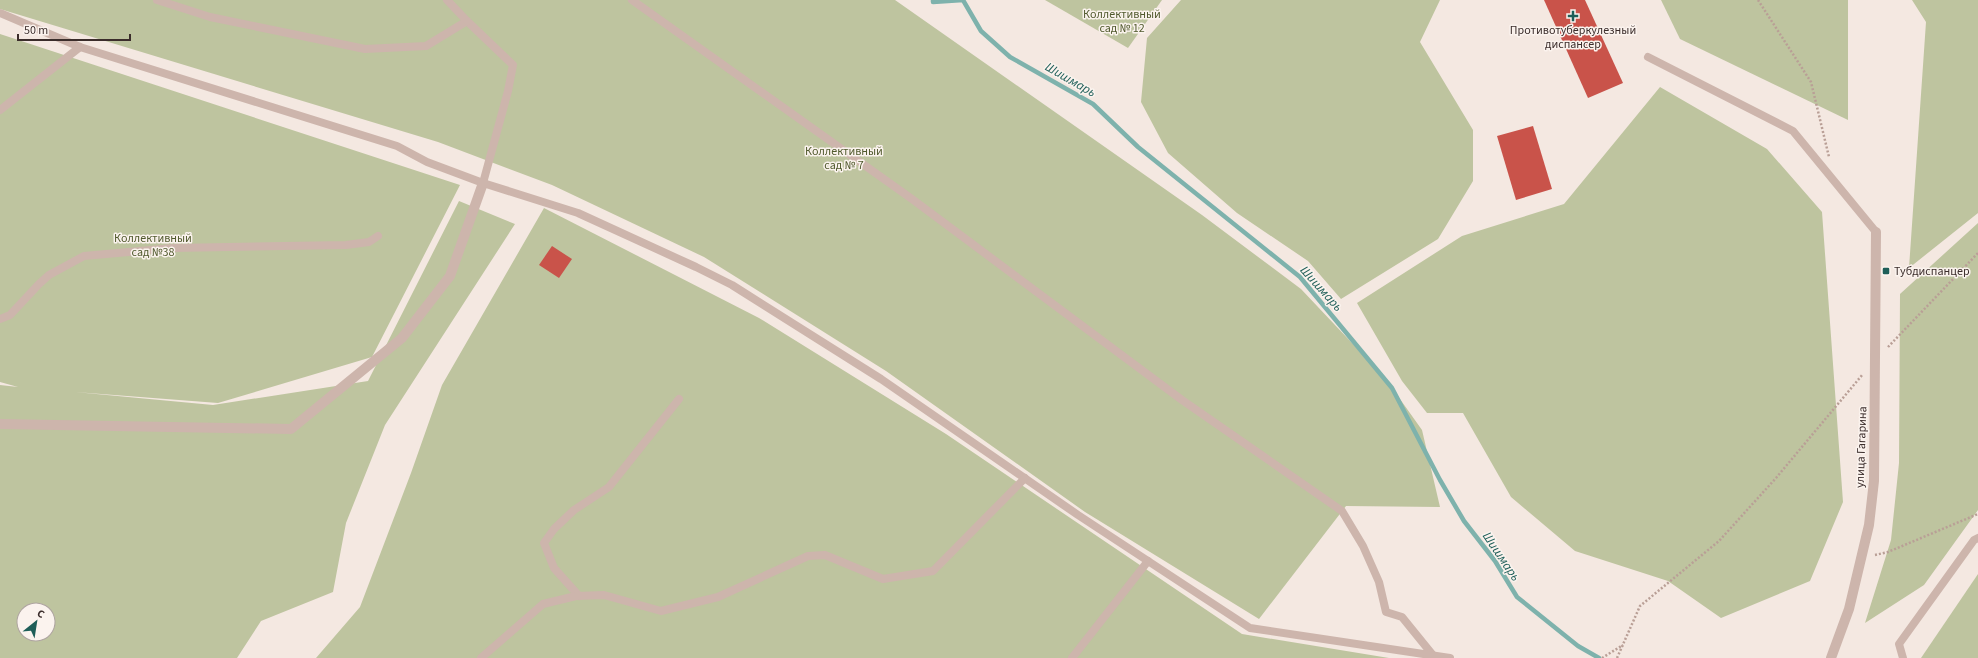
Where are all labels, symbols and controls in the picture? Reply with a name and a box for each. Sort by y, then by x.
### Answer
park label: Коллективный сад № 12 [1083,6,1161,37]
marker: Противотуберкулезный диспансер [1567,10,1579,22]
scale bar [18,16,130,42]
text: 50 m [24,22,48,39]
place label: Противотуберкулезный диспансер [1510,22,1636,53]
water label: Шишмарь [1042,58,1099,102]
park label: Коллективный сад № 7 [805,143,883,174]
park label: Коллективный сад №38 [114,230,192,261]
water label: Шишмарь [1296,262,1347,315]
place label: Тубдиспанцер [1894,263,1970,280]
marker: Тубдиспанцер [1881,266,1891,276]
street label: улица Гагарина [1852,406,1871,488]
water label: Шишмарь [1478,528,1524,585]
north arrow [16,602,56,642]
text: С [34,606,48,622]

